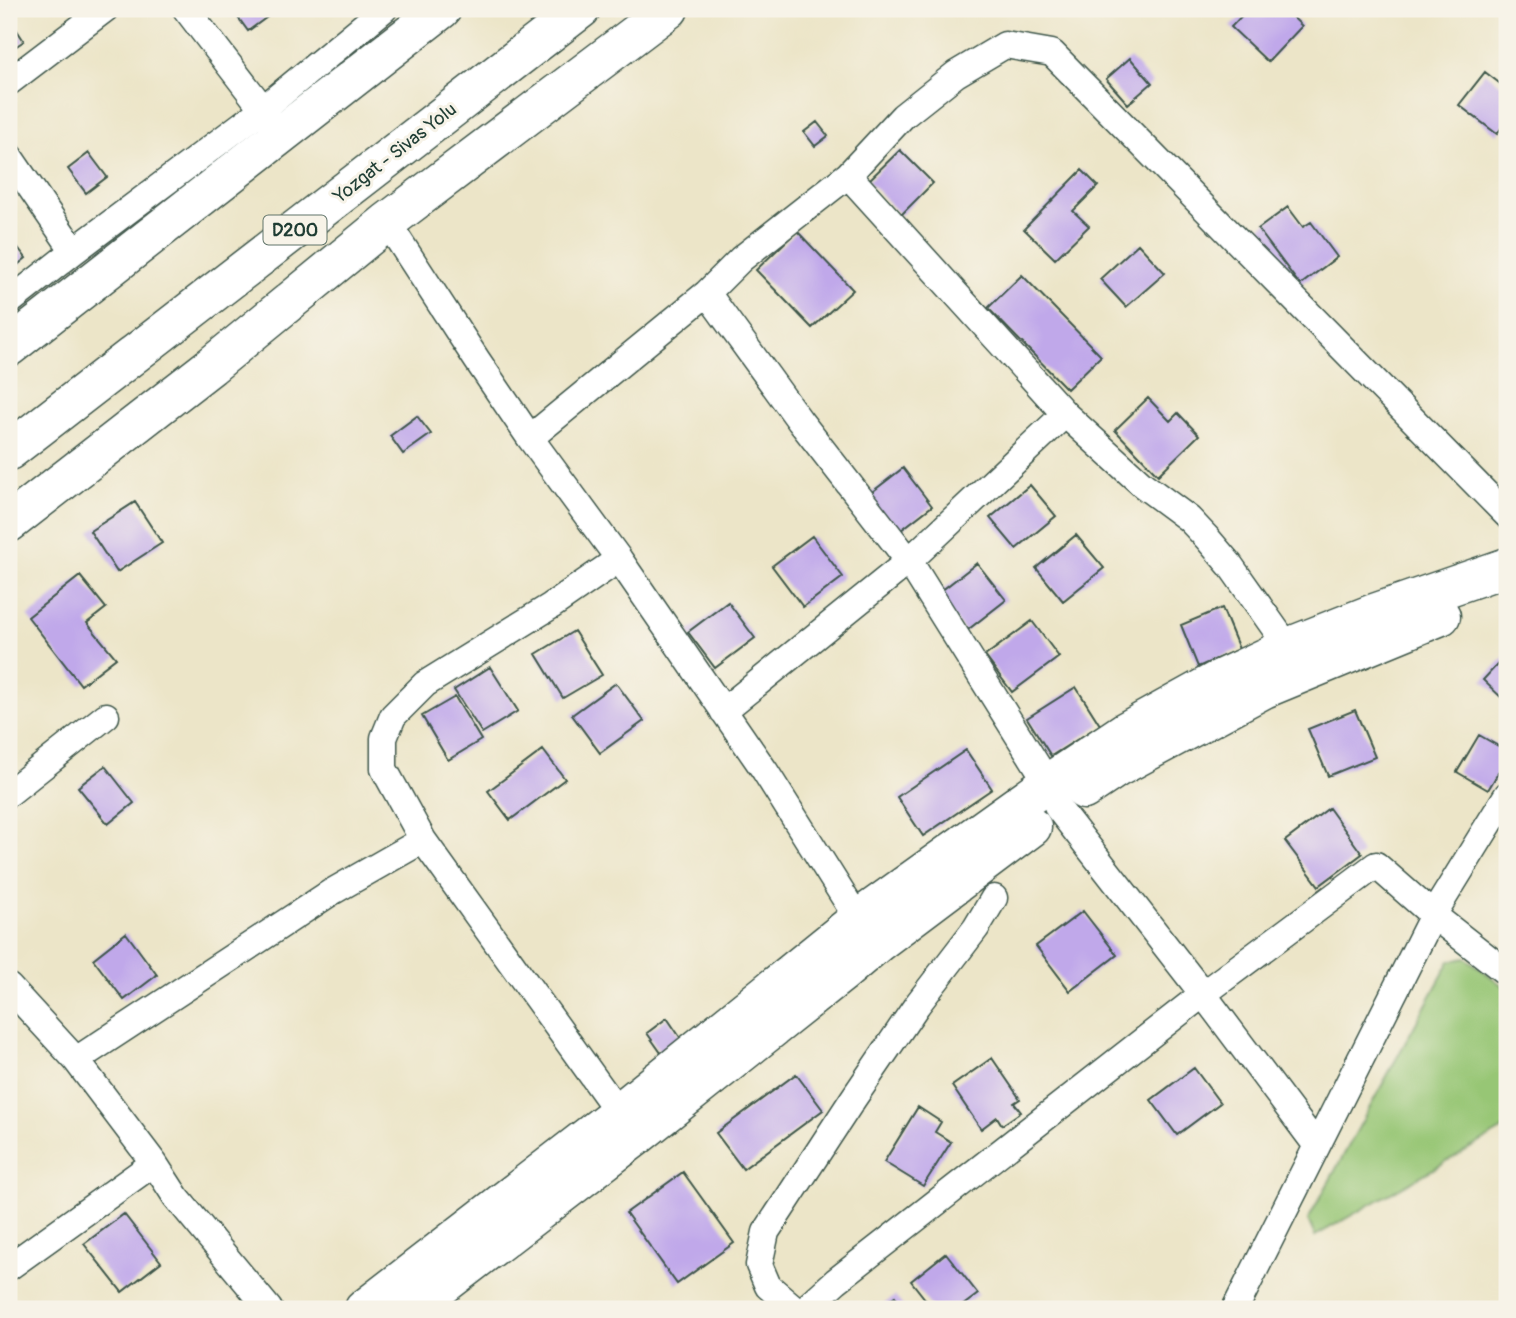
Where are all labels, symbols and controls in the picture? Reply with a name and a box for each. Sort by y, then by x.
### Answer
street label: Yozgat - Sivas Yolu [328,97,461,209]
road number: D200 [264,215,326,244]

